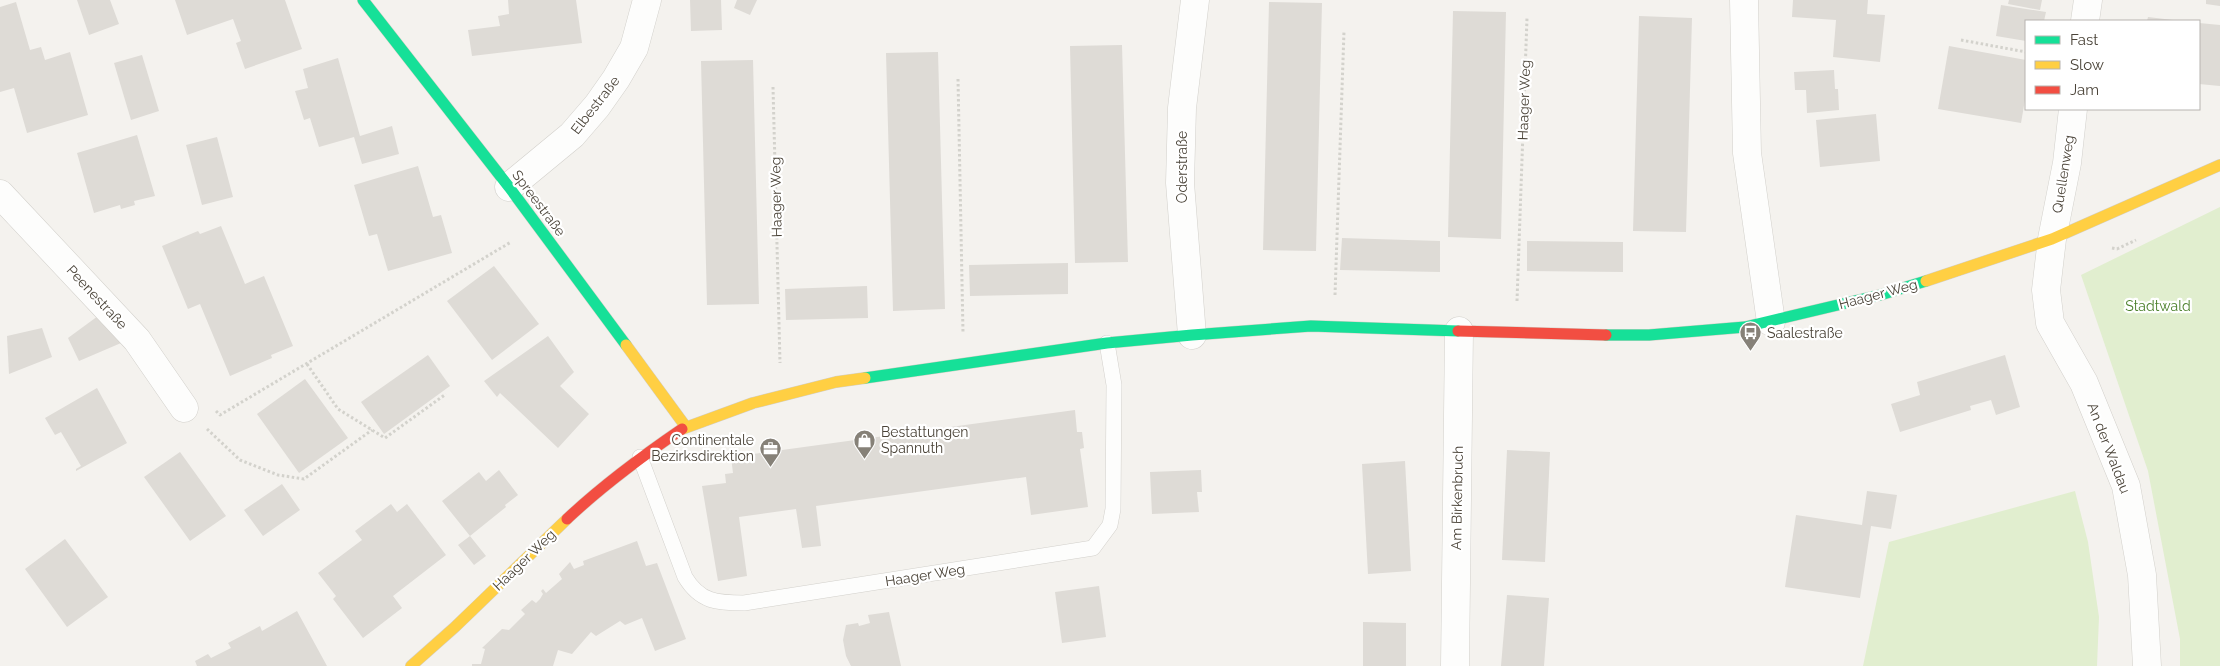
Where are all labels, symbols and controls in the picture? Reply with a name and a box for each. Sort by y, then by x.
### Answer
legend [2025,20,2200,110]
text: Fast [2070,31,2098,49]
text: Slow [2070,56,2104,74]
street label: Haager Weg [1515,59,1533,141]
street label: Elbestraße [567,73,623,137]
text: Jam [2070,81,2099,99]
street label: Oderstraße [1174,131,1190,203]
street label: Quellenweg [2049,134,2077,214]
street label: Haager Weg [767,157,785,237]
street label: Spreestraße [509,167,569,239]
street label: Peenestraße [63,262,131,332]
street label: Haager Weg [1837,276,1919,312]
park label: Stadtwald [2125,298,2191,314]
bus stop icon: Saalestraße [1739,321,1763,352]
place label: Saalestraße [1767,325,1843,341]
street label: An der Waldau [2084,400,2134,496]
place label: Bestattungen Spannuth [881,424,968,456]
shop icon: Bestattungen Spannuth [853,428,877,459]
place label: Continentale Bezirksdirektion [651,432,754,464]
office icon: Continentale Bezirksdirektion [758,436,782,467]
street label: Am Birkenbruch [1448,446,1466,550]
street label: Haager Weg [489,526,559,594]
street label: Haager Weg [884,561,966,589]

